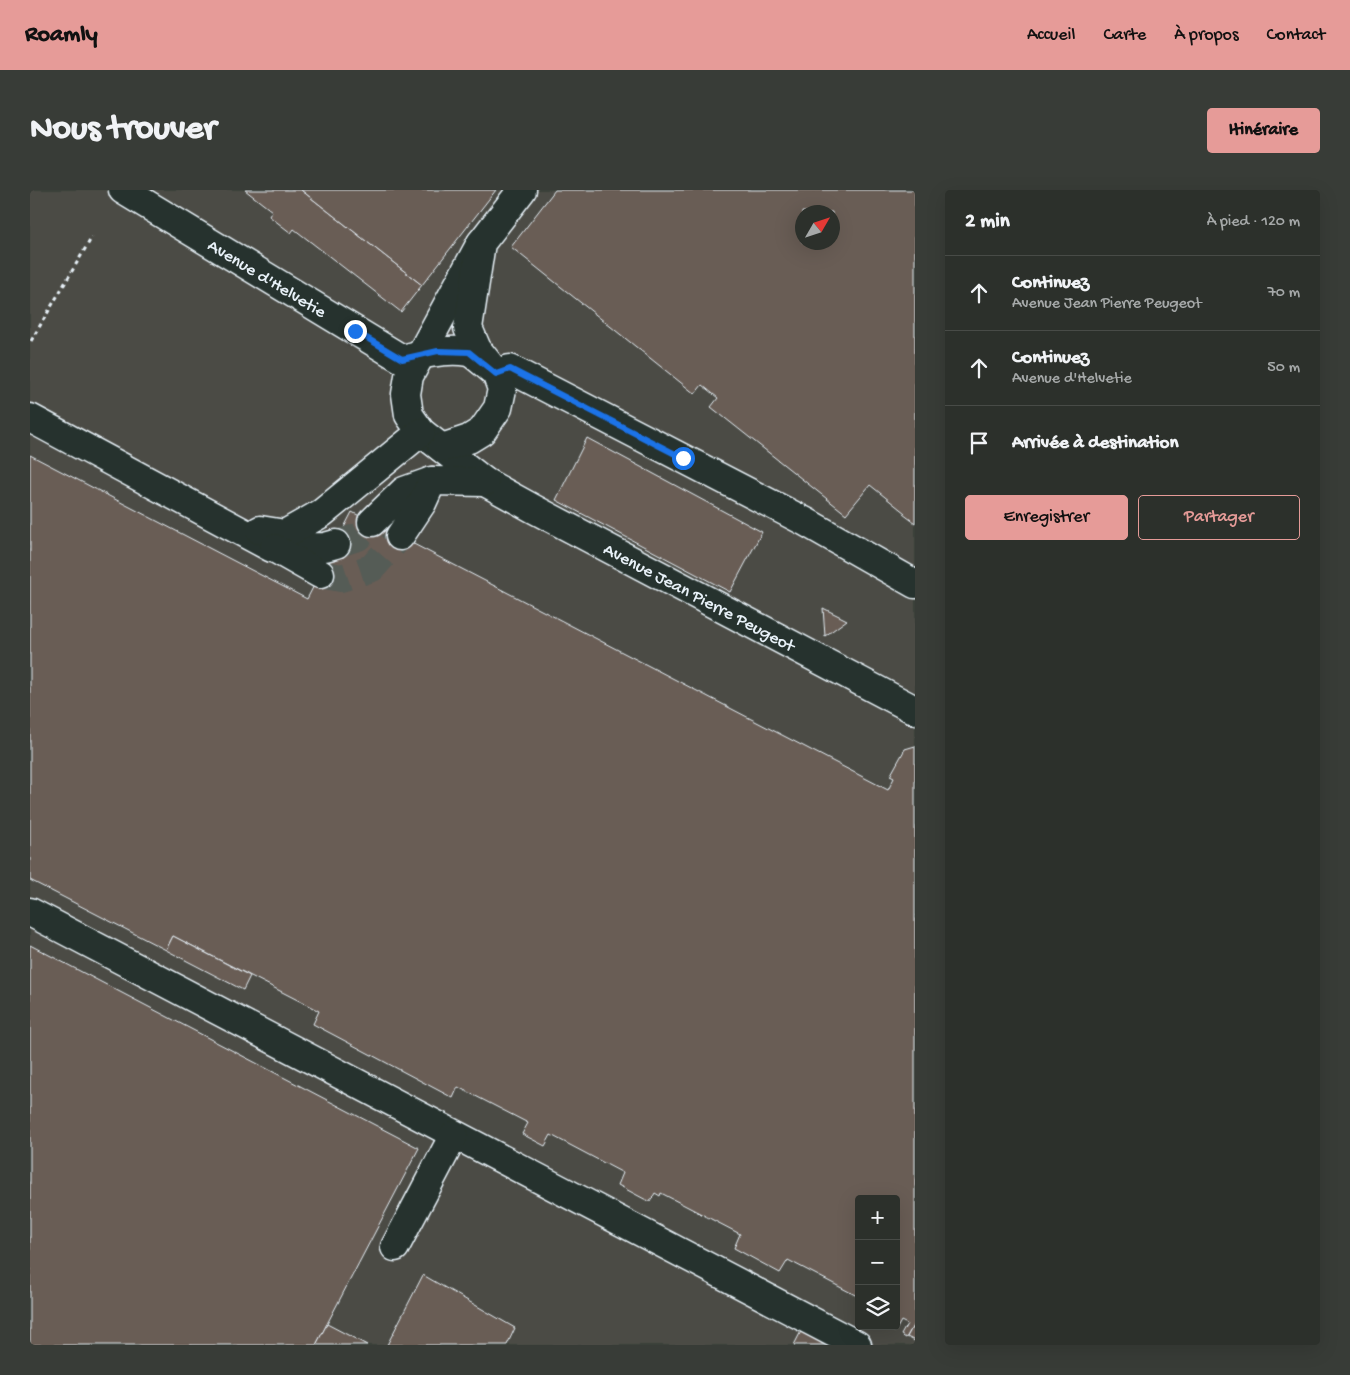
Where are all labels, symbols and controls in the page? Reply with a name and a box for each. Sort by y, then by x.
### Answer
text: Roamly [25,21,98,50]
text: Accueil [1027,25,1075,46]
text: Carte [1103,25,1146,46]
text: À propos [1174,25,1239,46]
text: Contact [1267,25,1325,46]
button: Itinéraire [1207,108,1320,153]
text: Nous trouver [30,110,216,151]
north arrow [795,205,840,250]
text: 2 min [965,210,1010,235]
text: À pied · 120 m [1207,213,1300,232]
street label: Avenue d'Helvetie [203,236,330,324]
text: Continuez [1012,272,1089,295]
icon: ahead [965,279,993,307]
text: 70 m [1267,284,1300,303]
text: Avenue Jean Pierre Peugeot [1012,295,1202,314]
route end [344,320,367,343]
text: Continuez [1012,347,1089,370]
icon: ahead [965,354,993,382]
text: 50 m [1267,359,1300,378]
text: Avenue d'Helvetie [1012,370,1132,389]
icon: arrive [965,429,993,457]
text: Arrivée à destination [1012,432,1178,455]
route start [672,447,695,470]
button: Enregistrer [965,495,1128,540]
button: Partager [1138,495,1300,540]
street label: Avenue Jean Pierre Peugeot [599,540,799,658]
map controls [855,1195,900,1330]
button: + [855,1195,900,1240]
button: − [855,1240,900,1285]
button: layers [855,1285,900,1330]

